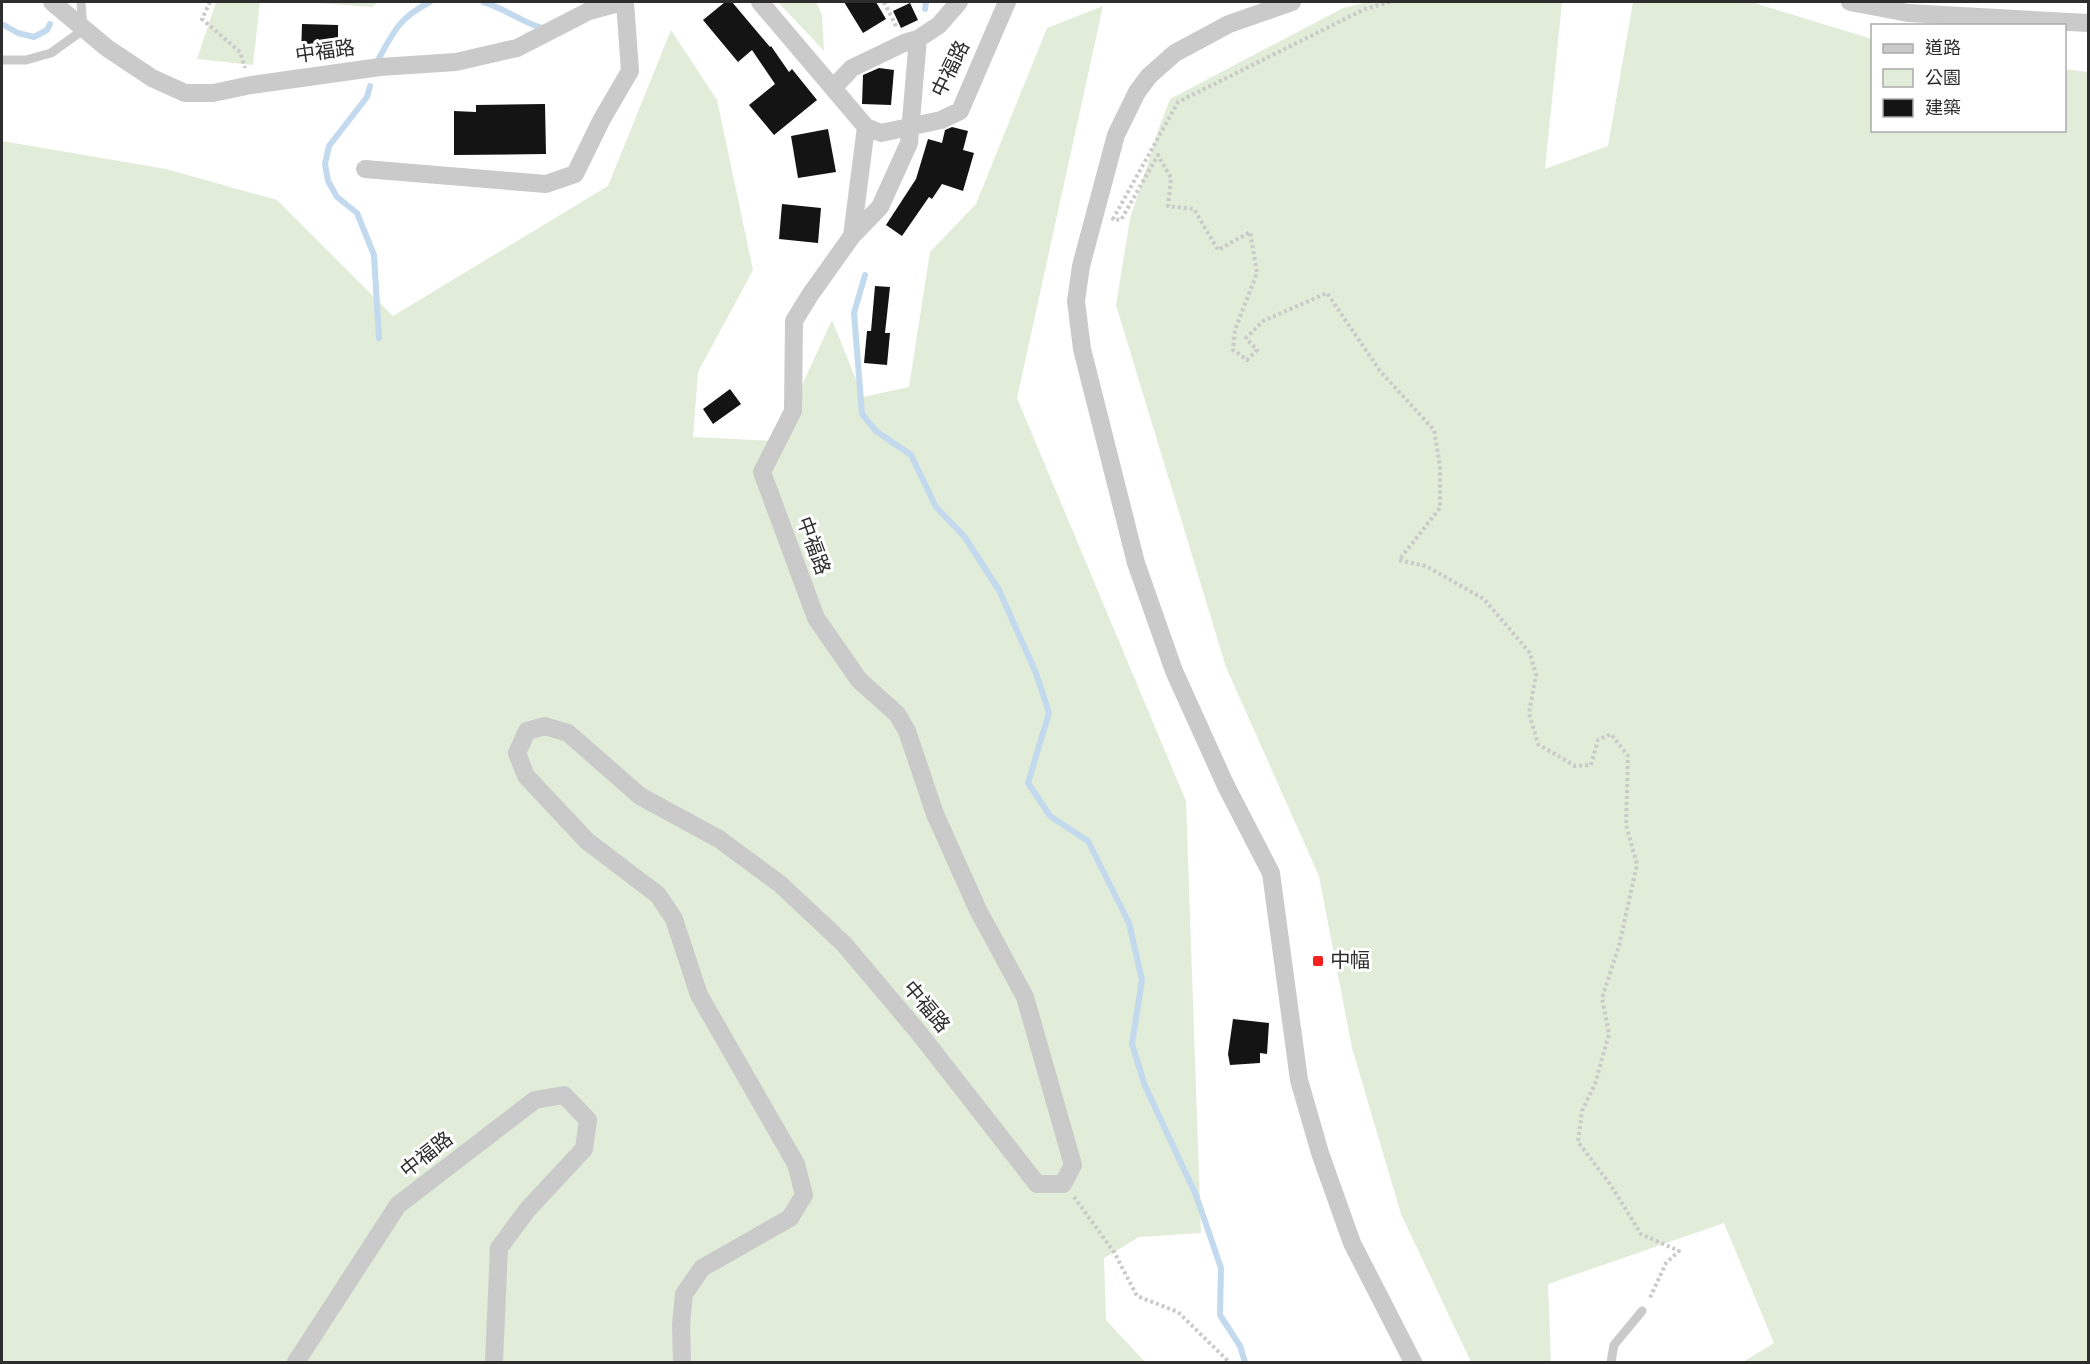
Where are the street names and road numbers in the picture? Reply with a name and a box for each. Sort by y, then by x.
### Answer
street label: 中福路 [294,36,356,68]
street label: 中福路 [927,37,975,101]
street label: 中福路 [791,514,835,578]
street label: 中福路 [898,976,954,1038]
street label: 中福路 [396,1127,458,1183]

